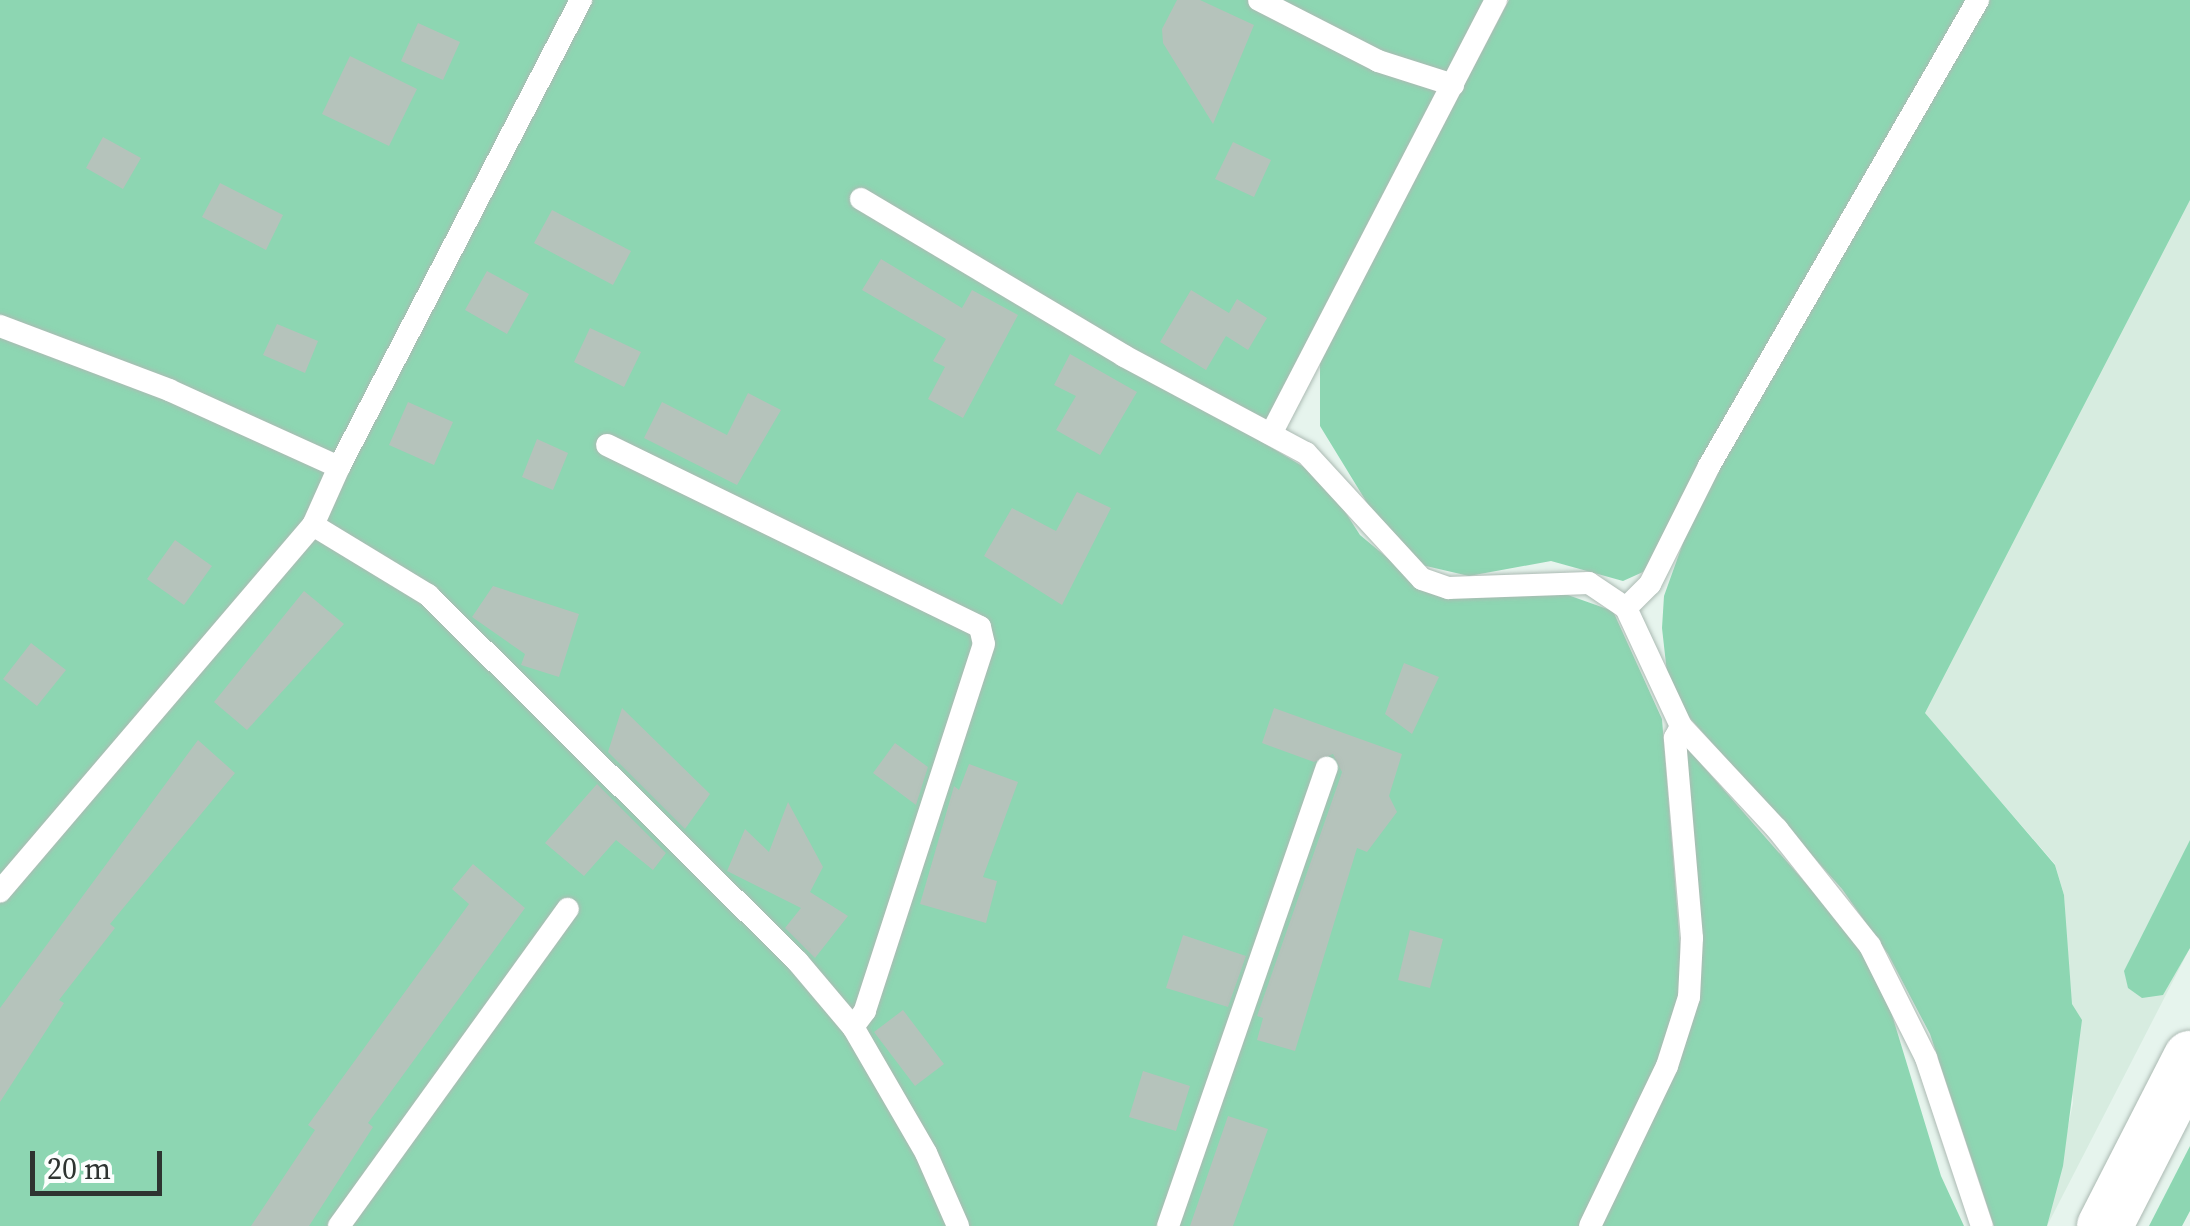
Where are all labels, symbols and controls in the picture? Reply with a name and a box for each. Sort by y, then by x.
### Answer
scale bar [35,1131,168,1193]
text: 20 m [47,1148,111,1189]

